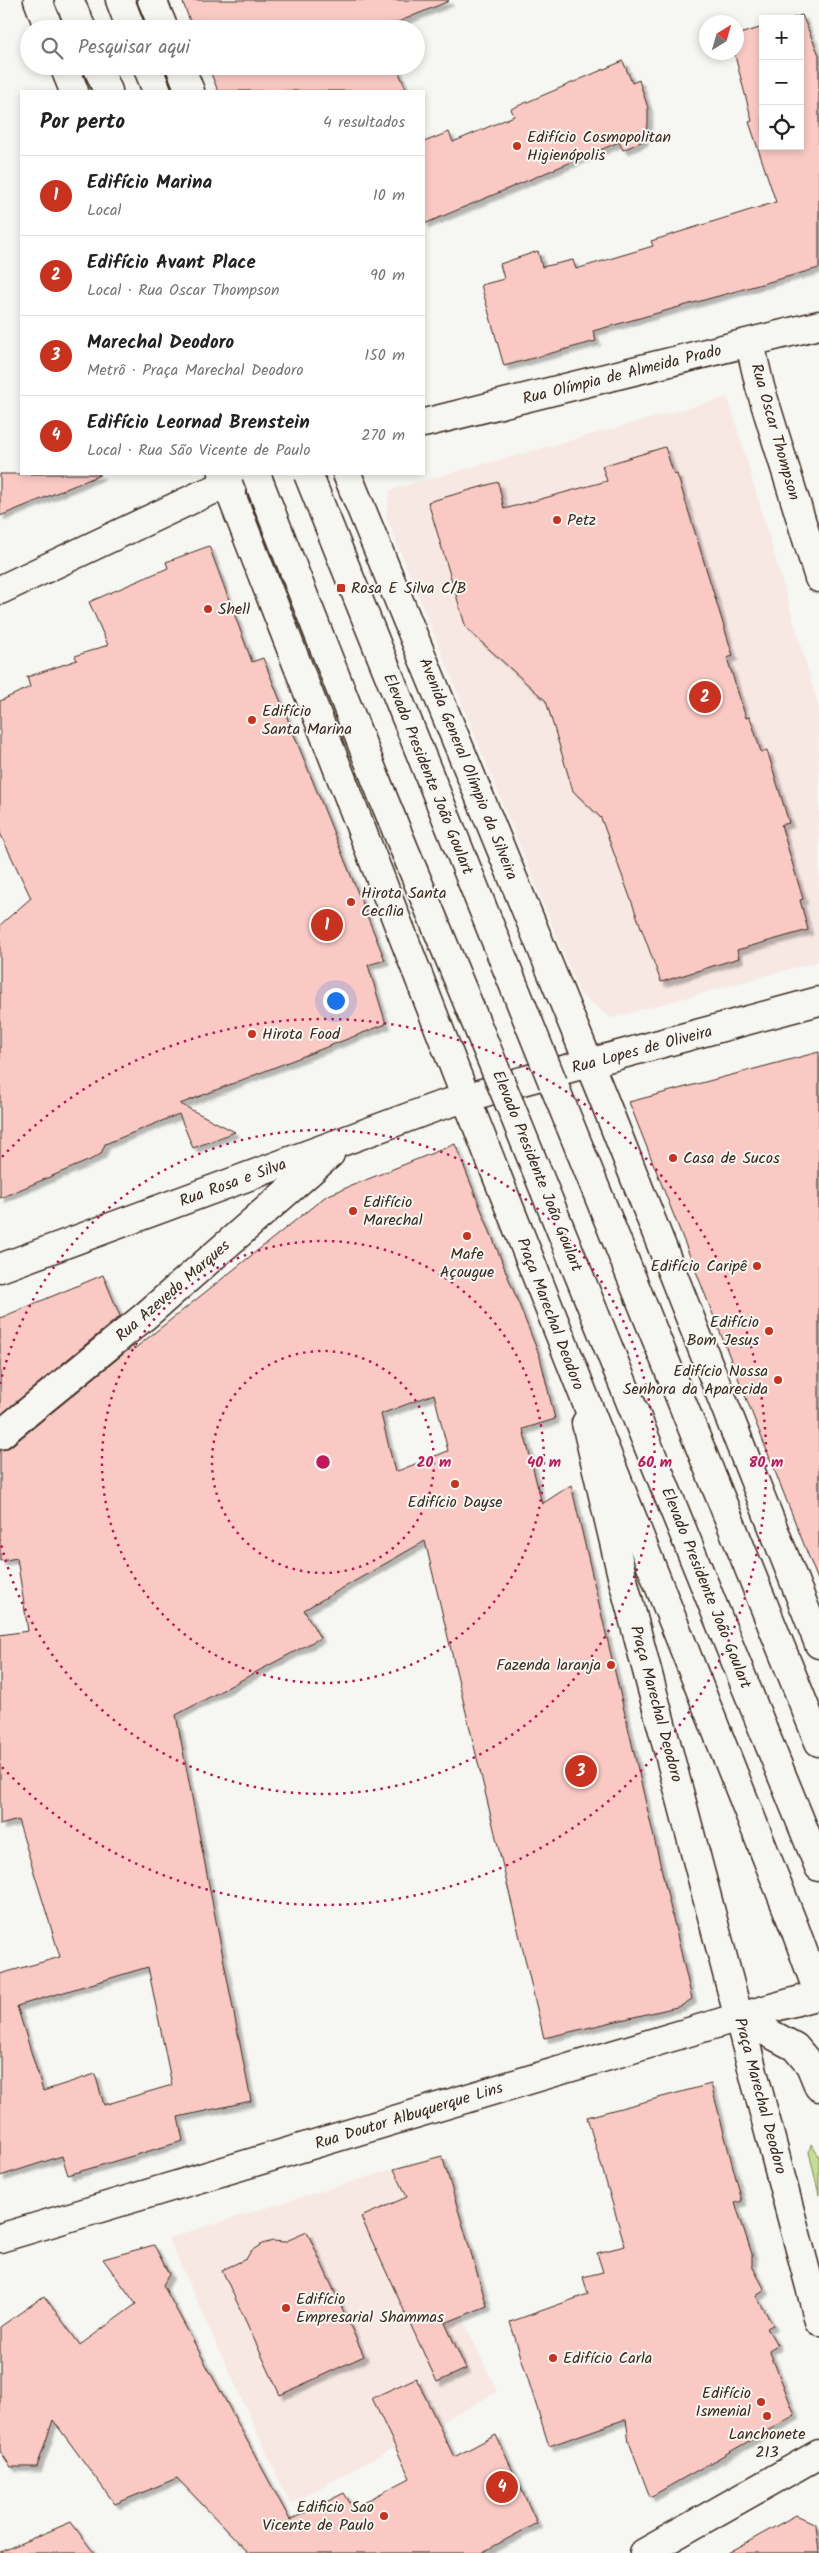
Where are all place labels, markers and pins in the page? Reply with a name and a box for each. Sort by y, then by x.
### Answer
place label: Edifício Cosmopolitan Higienópolis [527,125,671,168]
marker: Edifício Cosmopolitan Higienópolis [511,140,523,152]
place label: Petz [567,508,596,533]
marker: Petz [551,514,563,526]
place label: Rosa E Silva C/B [351,576,466,601]
marker: Rosa E Silva C/B [335,582,347,594]
place label: Shell [218,597,250,622]
marker: Shell [202,603,214,615]
pin: 2 [689,678,721,716]
place label: Edifício Santa Marina [262,699,352,742]
marker: Edifício Santa Marina [246,714,258,726]
place label: Hirota Santa Cecília [361,881,446,924]
marker: Hirota Santa Cecília [345,896,357,908]
pin: 1 [311,906,343,944]
place label: Hirota Food [262,1022,341,1047]
marker: Hirota Food [246,1028,258,1040]
place label: Casa de Sucos [683,1146,780,1171]
marker: Casa de Sucos [667,1152,679,1164]
place label: Edifício Marechal [363,1190,423,1233]
marker: Edifício Marechal [347,1205,359,1217]
marker: Mafe Açougue [461,1230,473,1242]
place label: Mafe Açougue [440,1242,494,1285]
place label: Edifício Caripê [651,1254,748,1279]
marker: Edifício Caripê [751,1260,763,1272]
place label: Edifício Bom Jesus [686,1310,759,1353]
marker: Edifício Bom Jesus [763,1325,775,1337]
place label: Edifício Nossa Senhora da Aparecida [623,1359,768,1402]
marker: Edifício Nossa Senhora da Aparecida [772,1374,784,1386]
centre of rings [314,1453,332,1471]
marker: Edifício Dayse [449,1478,461,1490]
place label: Edifício Dayse [408,1490,502,1515]
place label: Fazenda laranja [496,1653,601,1678]
marker: Fazenda laranja [605,1659,617,1671]
pin: 3 [565,1752,597,1790]
place label: Edifício Empresarial Shammas [296,2287,444,2330]
marker: Edifício Empresarial Shammas [280,2302,292,2314]
place label: Edifício Carla [563,2346,652,2371]
marker: Edifício Carla [547,2352,559,2364]
place label: Edifício Ismenial [696,2381,751,2424]
marker: Edifício Ismenial [755,2396,767,2408]
marker: Lanchonete 213 [761,2410,773,2422]
place label: Lanchonete 213 [729,2422,805,2465]
pin: 4 [486,2468,518,2506]
place label: Edificio Sao Vicente de Paulo [262,2495,374,2538]
marker: Edificio Sao Vicente de Paulo [378,2510,390,2522]

